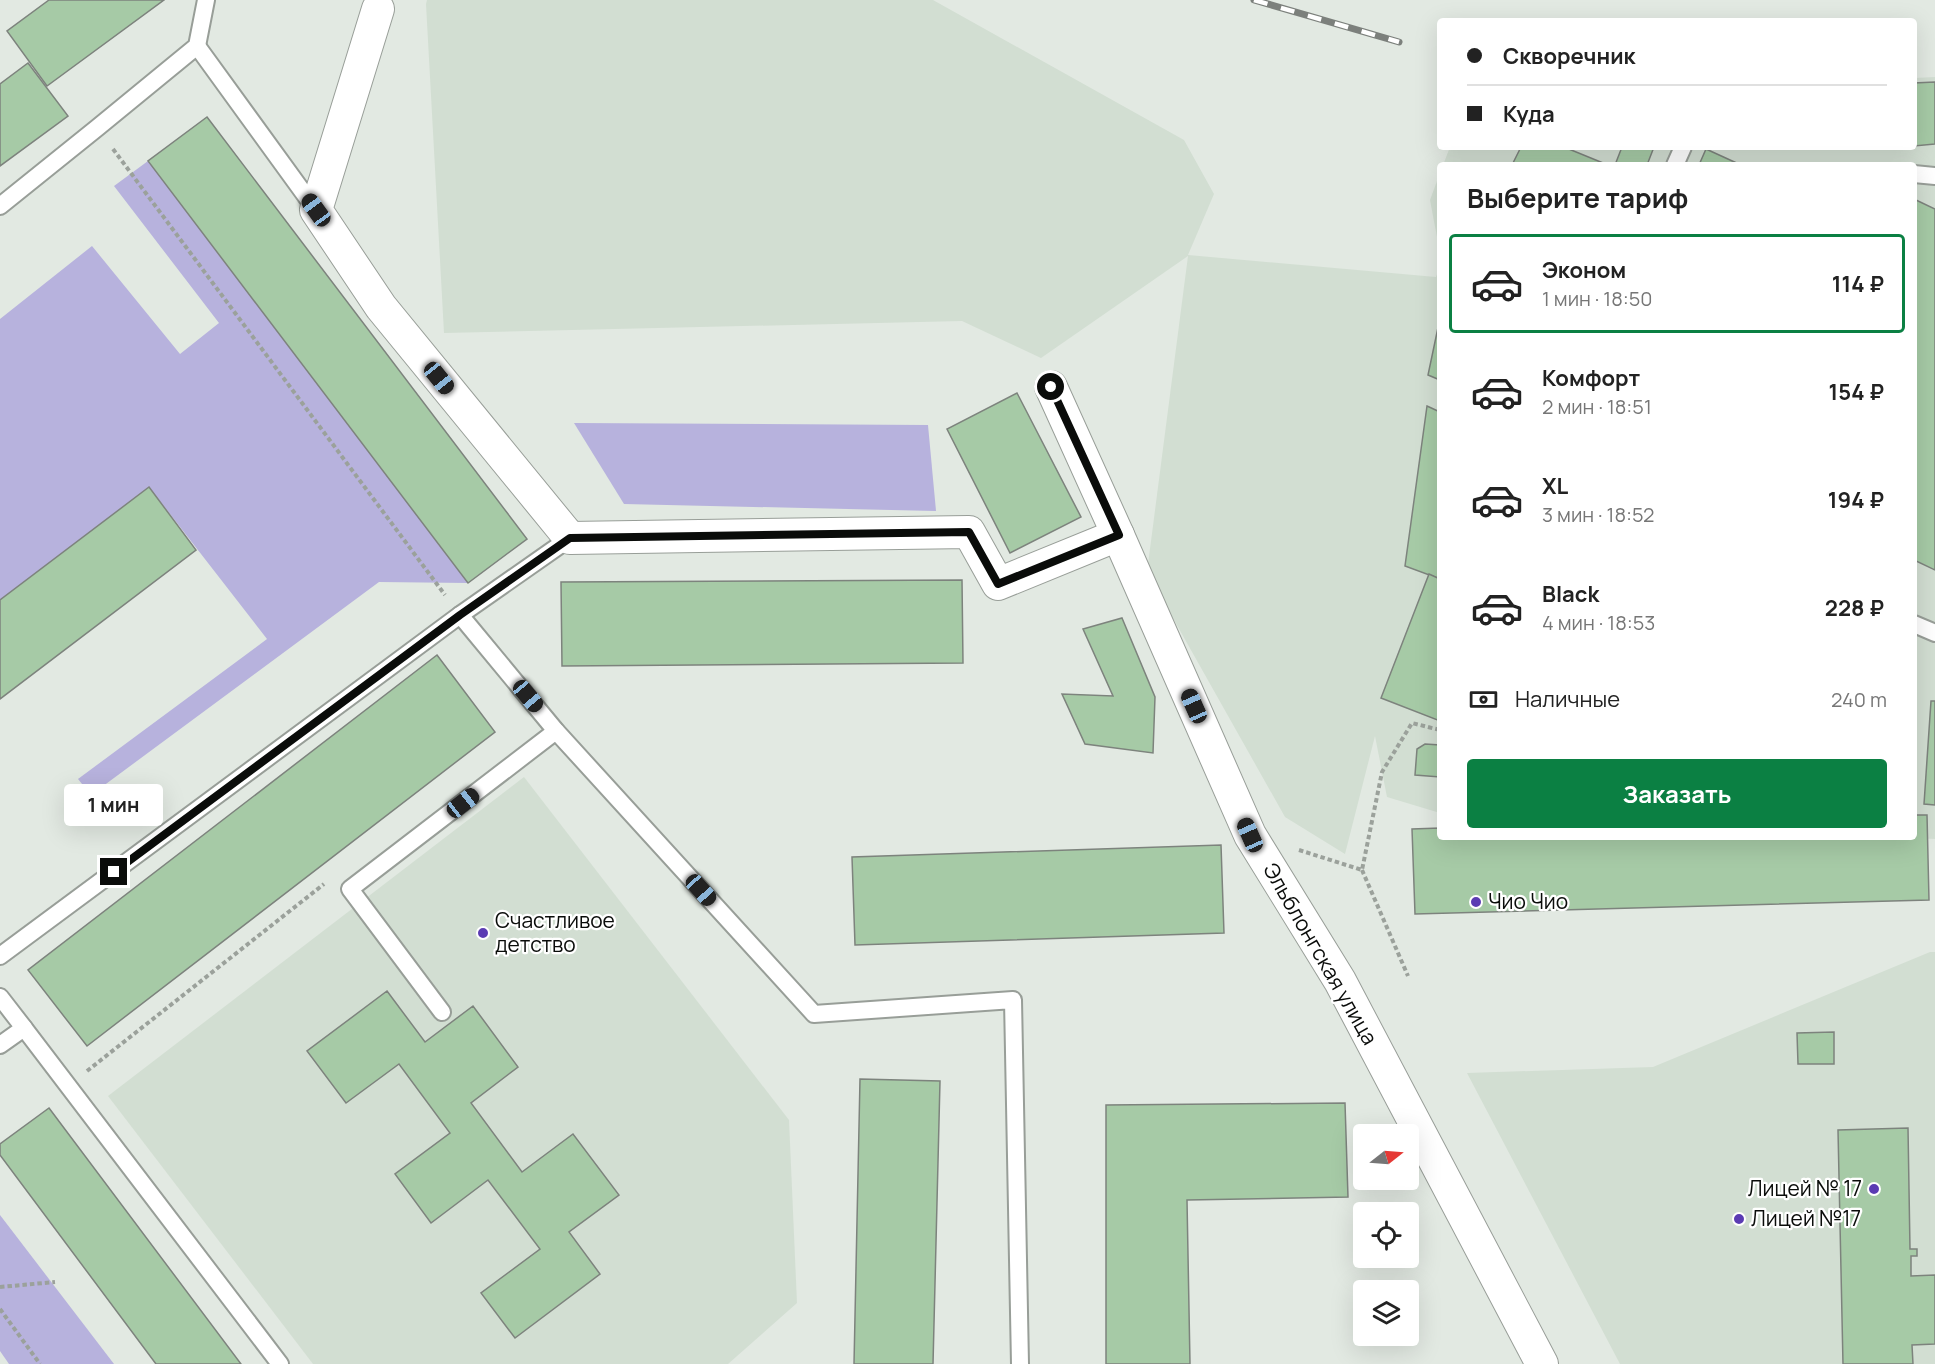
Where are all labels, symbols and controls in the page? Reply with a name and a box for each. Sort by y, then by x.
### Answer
text: Скворечник [1503,41,1635,71]
text: Куда [1503,99,1555,129]
text: Выберите тариф [1467,179,1688,216]
car [298,190,334,230]
text: Эконом [1542,255,1626,285]
icon: car [1470,257,1524,311]
text: 114 ₽ [1832,269,1884,299]
text: 1 мин · 18:50 [1542,285,1653,312]
car [421,358,457,398]
text: Комфорт [1542,363,1640,393]
icon: car [1470,365,1524,419]
route start [1037,373,1064,400]
text: 154 ₽ [1829,377,1884,407]
text: 2 мин · 18:51 [1542,393,1652,420]
text: XL [1542,471,1568,501]
icon: car [1470,473,1524,527]
text: 194 ₽ [1828,485,1884,515]
text: 3 мин · 18:52 [1542,501,1654,528]
text: Black [1542,579,1599,609]
icon: car [1470,581,1524,635]
text: 228 ₽ [1825,593,1884,623]
text: 4 мин · 18:53 [1542,609,1655,636]
car [510,676,546,716]
icon: cash [1467,683,1500,716]
text: Наличные [1515,684,1620,714]
car [1178,686,1210,726]
text: 240 m [1831,686,1887,713]
button: Заказать [1467,759,1887,828]
callout: 1 мин [64,785,164,827]
car [443,785,483,821]
text: 1 мин [88,791,139,818]
car [1234,815,1266,855]
street label: Эльблонгская улица [1257,857,1384,1050]
route end [100,858,127,885]
car [682,871,720,909]
place label: Чио Чио [1488,887,1568,915]
marker: Чио Чио [1469,895,1483,909]
place label: Счастливое детство [495,906,615,958]
marker: Счастливое детство [476,926,490,940]
north arrow [1353,1124,1419,1190]
map controls [1353,1124,1419,1346]
place label: Лицей № 17 [1748,1174,1862,1202]
marker: Лицей № 17 [1867,1182,1881,1196]
button: locate [1353,1202,1419,1268]
place label: Лицей №17 [1751,1204,1861,1232]
marker: Лицей №17 [1732,1212,1746,1226]
button: layers [1353,1280,1419,1346]

